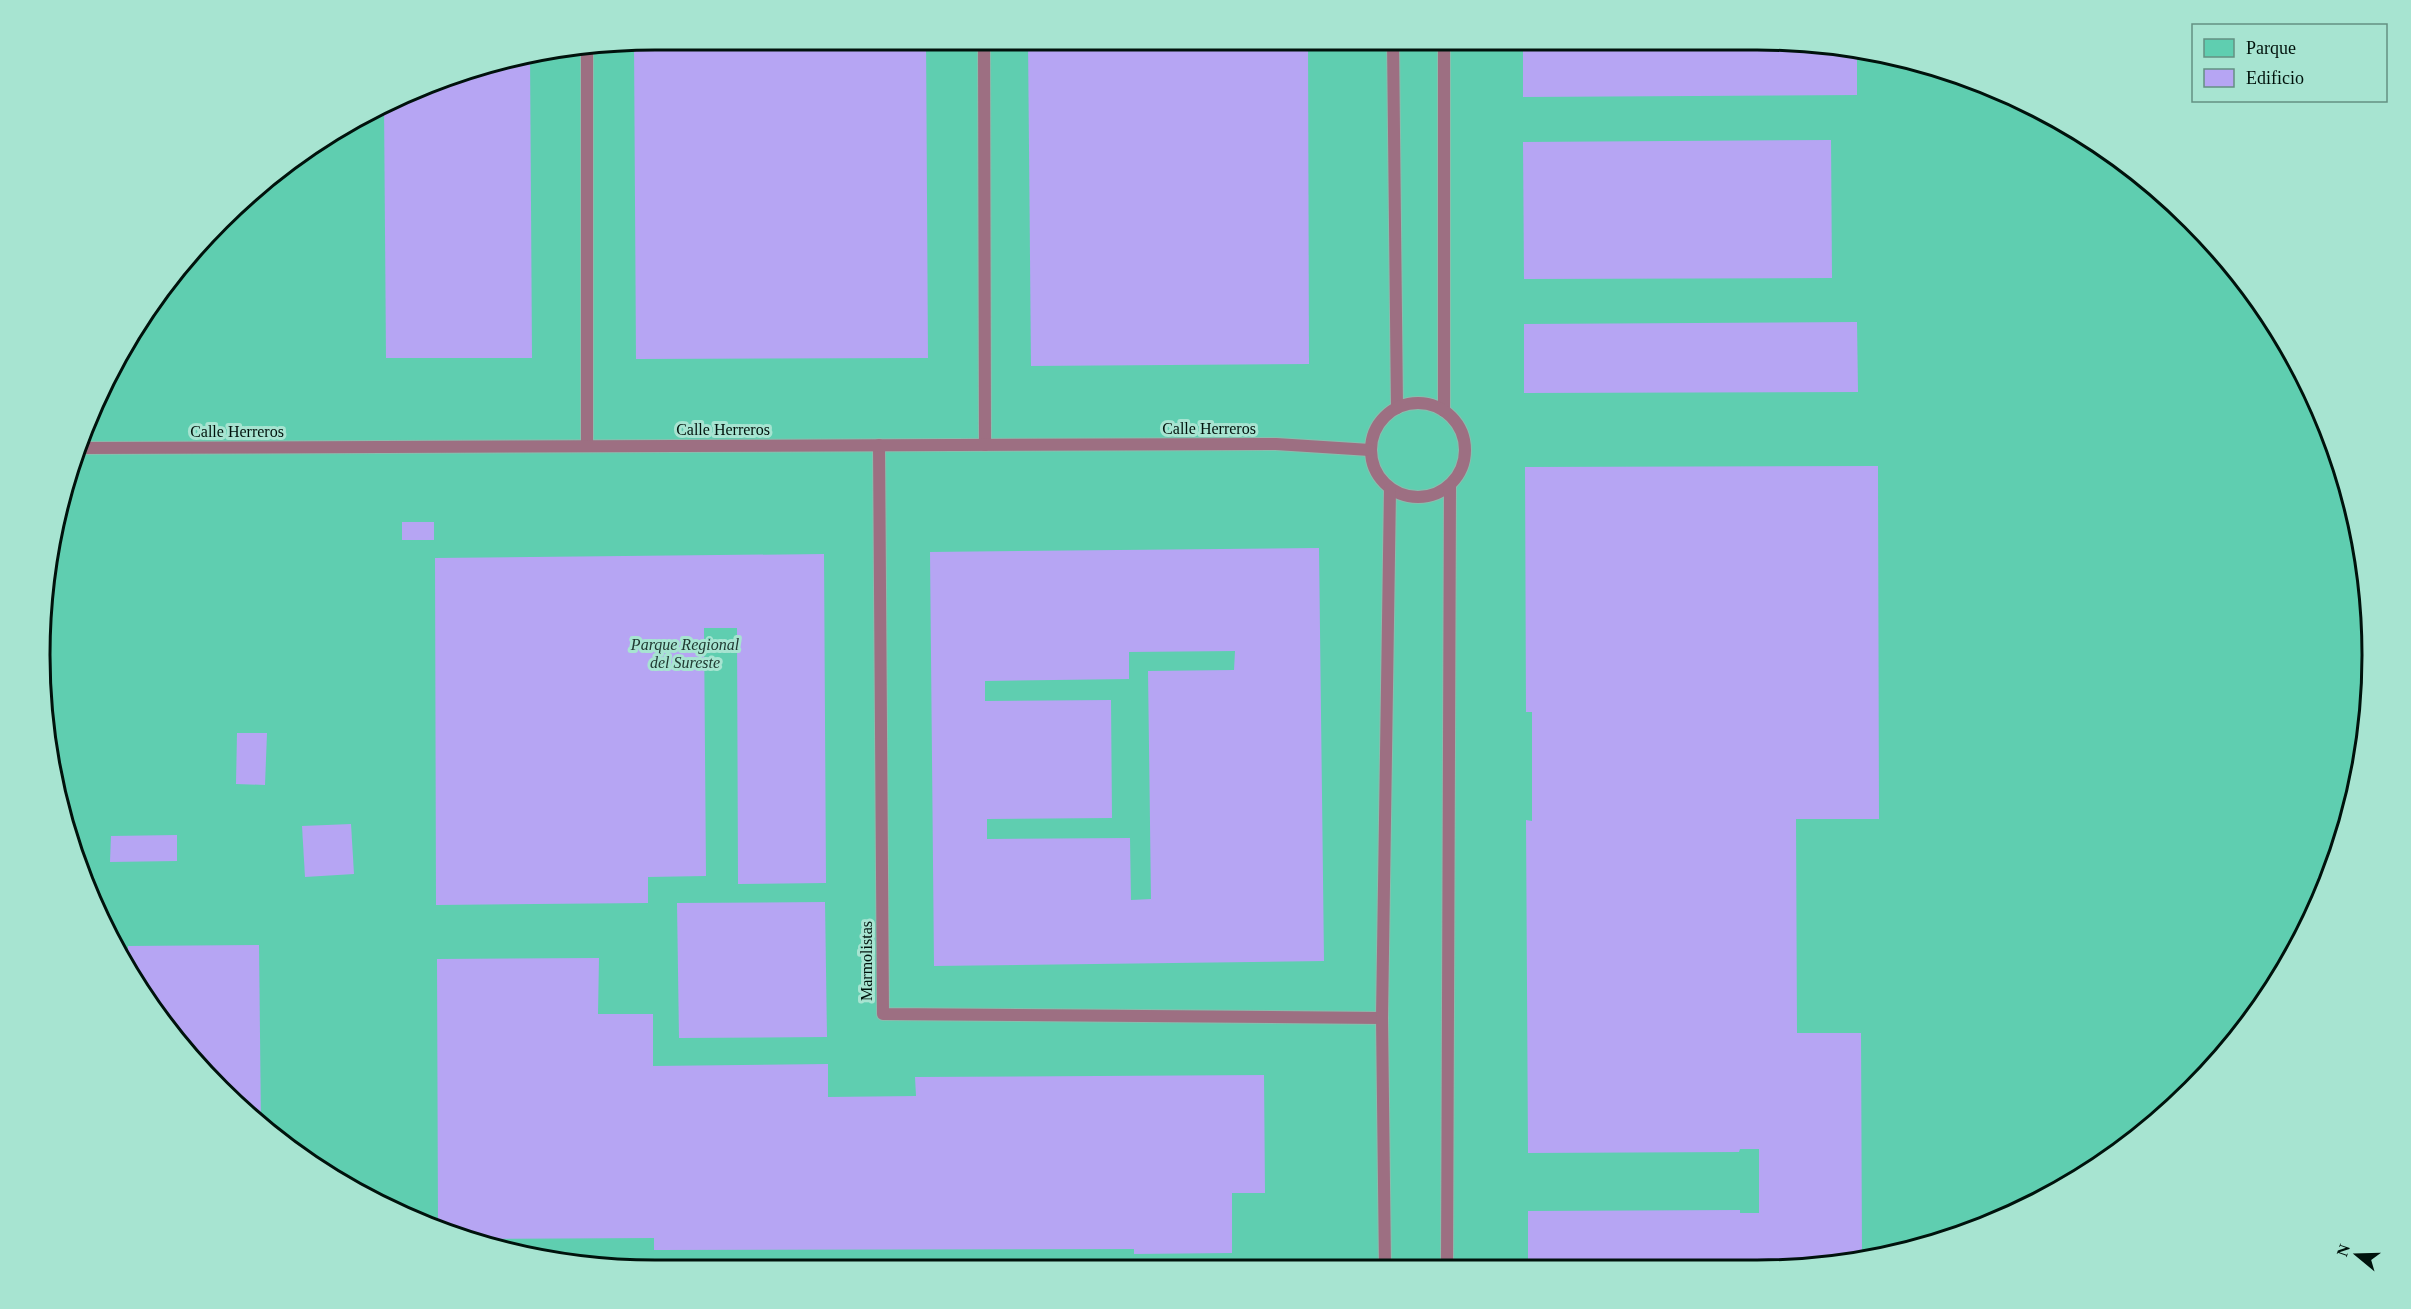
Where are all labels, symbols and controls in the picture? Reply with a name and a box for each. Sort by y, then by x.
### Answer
legend [2192,24,2387,102]
text: Parque [2246,38,2296,58]
text: Edificio [2246,68,2304,88]
street label: Calle Herreros [1162,420,1256,437]
street label: Calle Herreros [676,421,770,438]
street label: Calle Herreros [190,423,284,440]
park label: Parque Regional del Sureste [630,636,740,671]
street label: Marmolistas [858,921,875,1001]
north arrow [2327,1225,2387,1285]
text: N [2333,1242,2353,1259]

